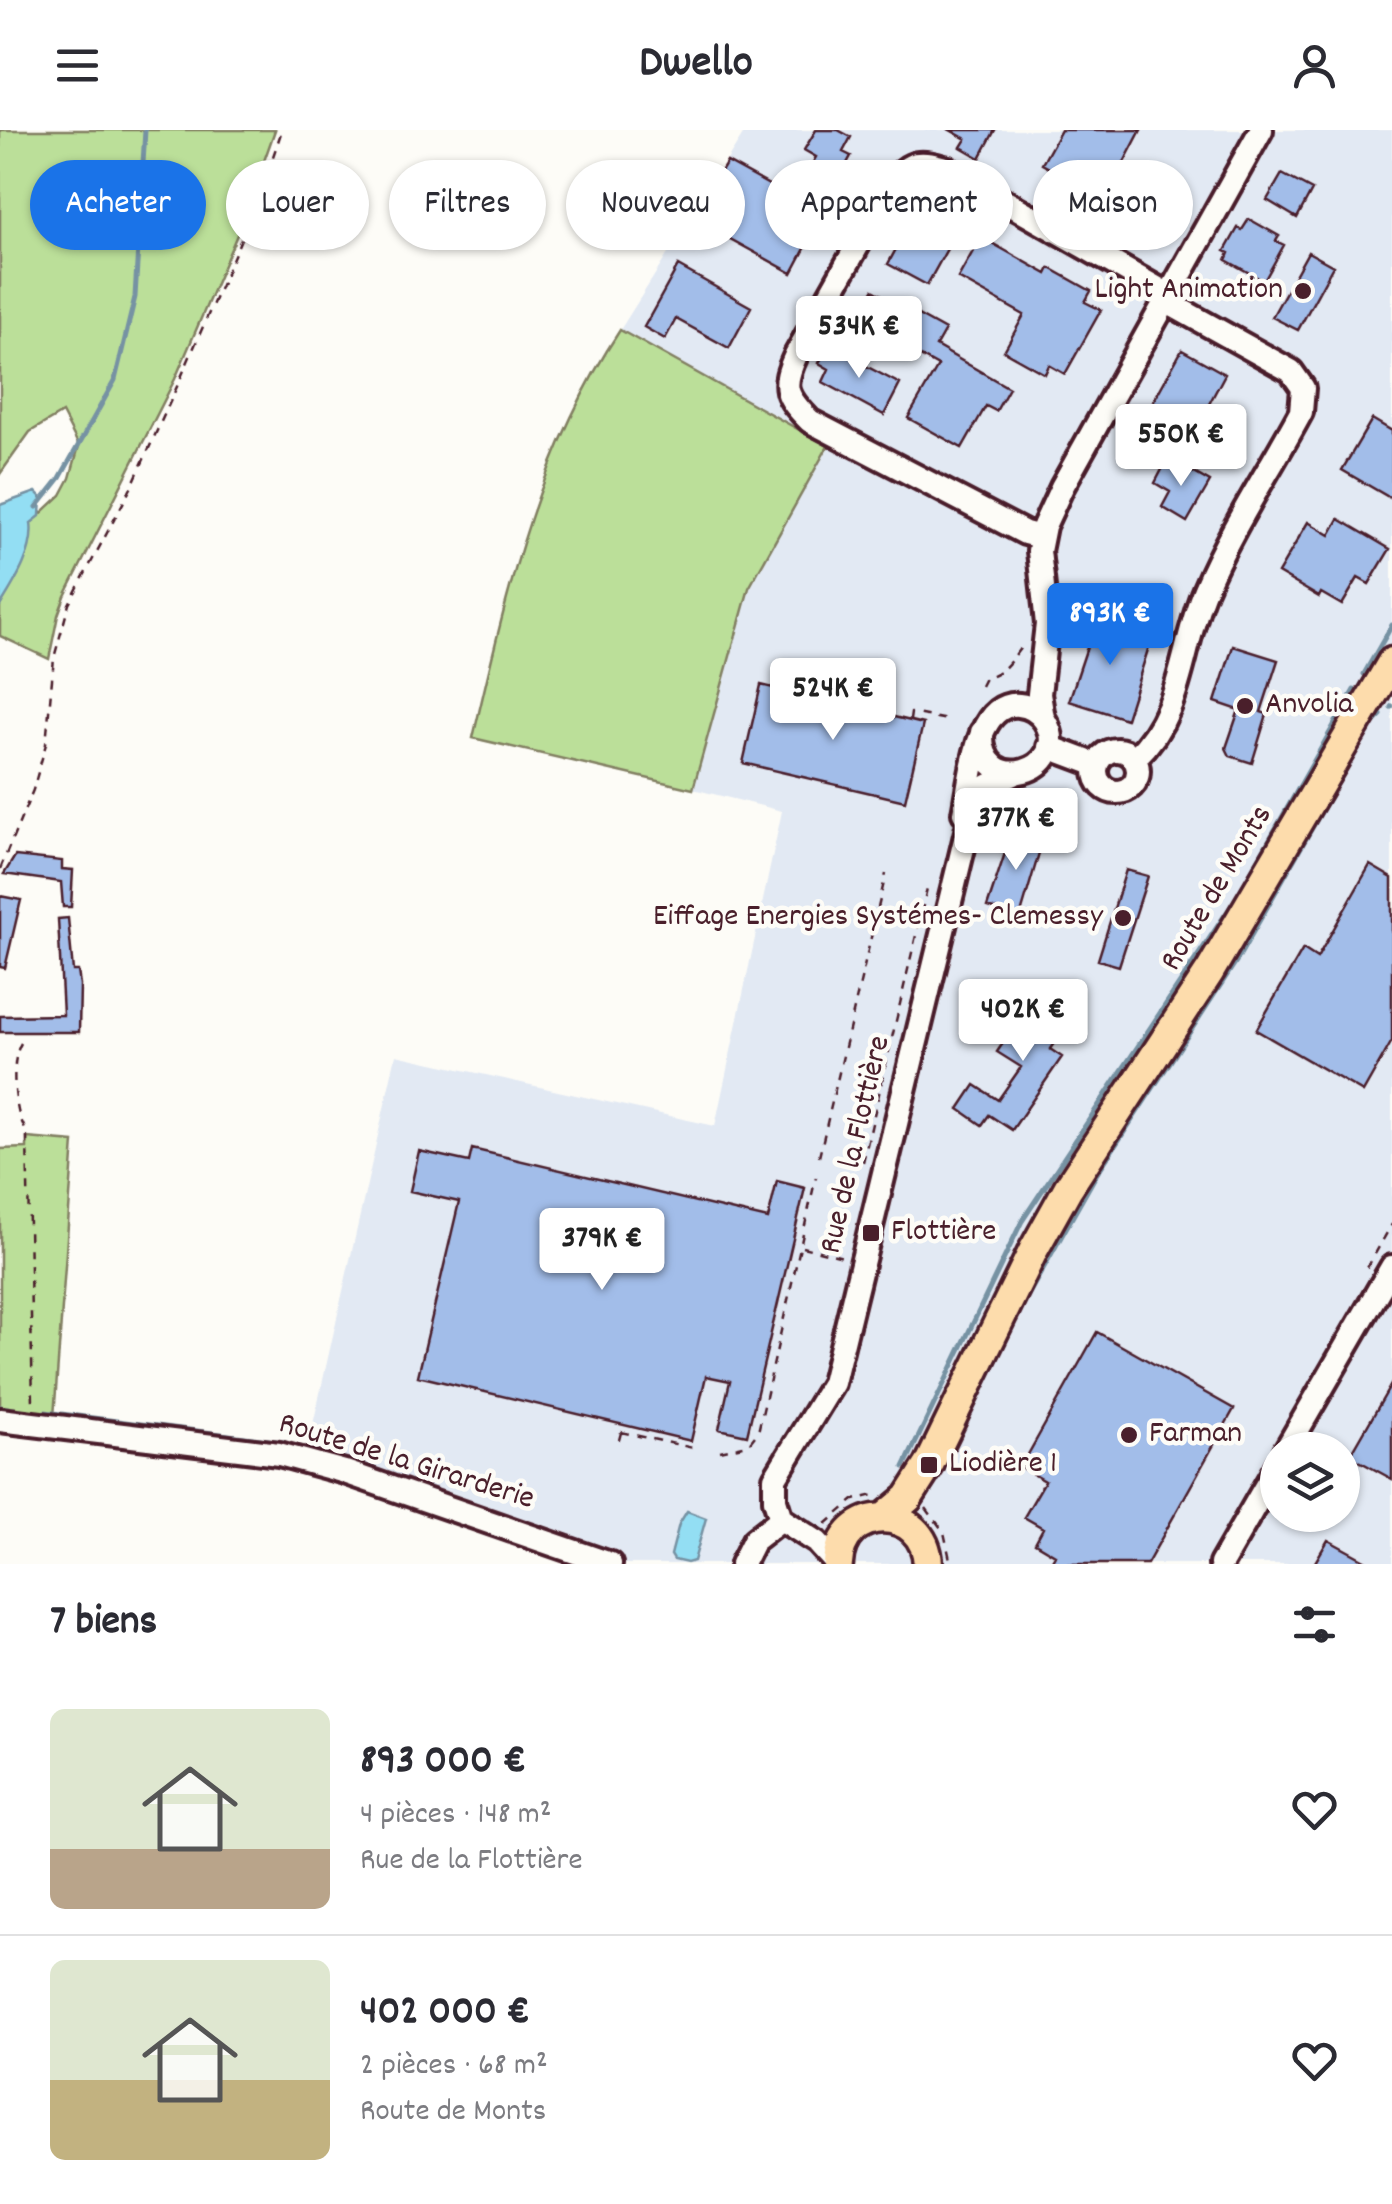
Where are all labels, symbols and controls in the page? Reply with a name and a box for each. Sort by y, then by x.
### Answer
text: Dwello [639,33,753,97]
icon: menu [50,38,105,93]
icon: person [1287,38,1342,93]
chip: Acheter [30,160,206,250]
chip: Louer [226,160,369,250]
chip: Filtres [389,160,546,250]
chip: Nouveau [566,160,745,250]
chip: Appartement [765,160,1013,250]
chip: Maison [1033,160,1193,250]
place label: Light Animation [1094,268,1283,314]
marker: Light Animation [1292,280,1314,302]
pin: 534K € [778,296,940,381]
text: 534K € [818,305,900,351]
pin: 550K € [1100,404,1262,489]
text: 550K € [1137,413,1225,459]
pin: 893K € [1029,583,1191,668]
text: 893K € [1069,592,1151,638]
pin: 524K € [752,658,914,743]
text: 524K € [792,667,874,713]
place label: Anvolia [1265,683,1354,729]
marker: Anvolia [1234,695,1256,717]
pin: 377K € [935,788,1097,873]
text: 377K € [977,797,1055,843]
street label: Route de Monts [1150,797,1286,981]
place label: Eiffage Energies Systémes- Clemessy [653,895,1104,941]
marker: Eiffage Energies Systémes- Clemessy [1112,907,1134,929]
pin: 402K € [942,979,1104,1064]
text: 402K € [981,988,1065,1034]
street label: Rue de la Flottière [810,1031,904,1259]
pin: 379K € [521,1208,683,1293]
place label: Flottière [891,1210,996,1256]
text: 379K € [561,1217,643,1263]
marker: Flottière [860,1222,882,1244]
street label: Route de la Girarderie [273,1402,539,1524]
place label: Farman [1149,1412,1242,1458]
marker: Farman [1118,1424,1140,1446]
map controls [1260,1432,1360,1532]
button: layers [1260,1432,1360,1532]
place label: Liodière 1 [949,1442,1057,1488]
marker: Liodière 1 [918,1454,940,1476]
text: 7 biens [50,1594,157,1654]
icon: filters [1287,1597,1342,1652]
text: 893 000 € [360,1733,526,1793]
icon: home [130,1749,250,1869]
icon: heart [1287,1782,1342,1837]
text: 4 pièces · 148 m² [360,1793,552,1839]
text: Rue de la Flottière [360,1839,583,1885]
text: 402 000 € [360,1984,530,2044]
icon: home [130,2000,250,2120]
icon: heart [1287,2033,1342,2088]
text: 2 pièces · 68 m² [360,2044,548,2090]
text: Route de Monts [360,2090,546,2136]

